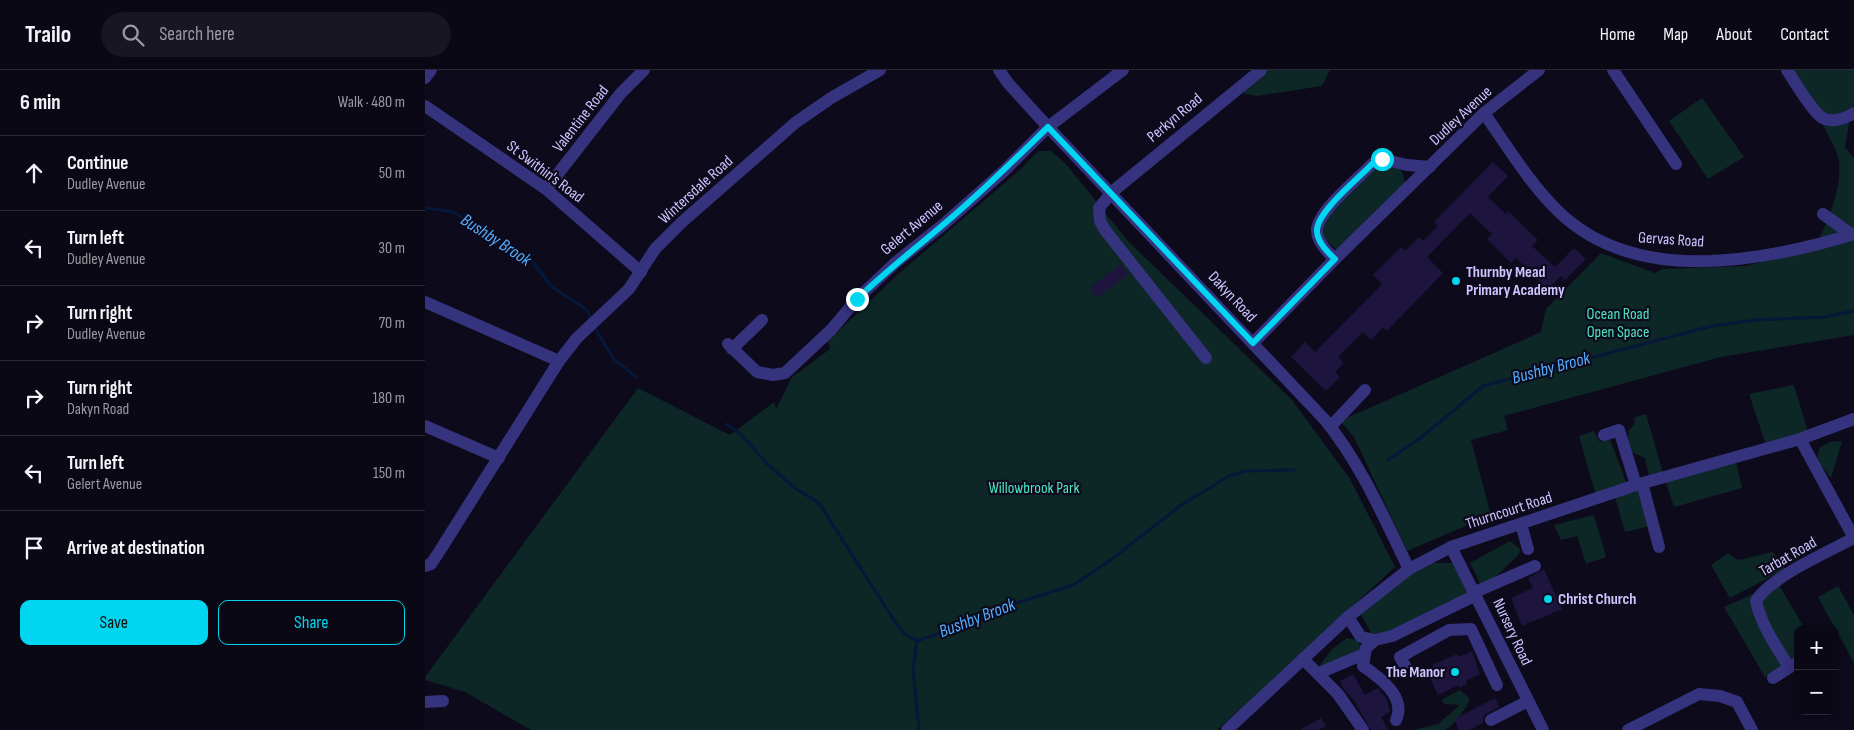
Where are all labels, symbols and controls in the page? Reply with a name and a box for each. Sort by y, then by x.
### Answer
search box [101,12,451,57]
text: Trailo [25,20,71,49]
icon: search [119,21,147,49]
text: Search here [159,23,235,46]
text: Home [1600,24,1635,45]
text: Map [1663,24,1688,45]
text: About [1716,24,1752,45]
text: Contact [1780,24,1829,45]
street label: Valentine Road [549,82,613,156]
street label: Dudley Avenue [1426,82,1496,150]
street label: Perkyn Road [1144,89,1206,147]
text: 6 min [20,90,61,115]
text: Walk · 480 m [338,93,405,112]
street label: St Swithin's Road [503,137,587,207]
route start [1371,148,1394,171]
text: Continue [67,152,128,175]
street label: Wintersdale Road [655,152,737,228]
icon: ahead [20,159,48,187]
text: 50 m [379,164,405,183]
text: Dudley Avenue [67,175,145,194]
street label: Gelert Avenue [877,197,947,259]
water label: Bushby Brook [457,209,536,271]
text: Turn left [67,227,124,250]
street label: Gervas Road [1637,228,1705,252]
icon: left [20,234,48,262]
text: 30 m [378,239,405,258]
text: Dudley Avenue [67,250,145,269]
place label: Thurnby Mead Primary Academy [1466,263,1565,300]
street label: Dakyn Road [1204,268,1260,326]
marker: Thurnby Mead Primary Academy [1450,275,1462,287]
route end [846,288,869,311]
text: Turn right [67,302,132,325]
park label: Ocean Road Open Space [1587,305,1649,342]
icon: right [20,309,48,337]
text: 70 m [379,314,405,333]
text: Dudley Avenue [67,325,145,344]
water label: Bushby Brook [1510,347,1594,388]
text: Turn right [67,377,132,400]
icon: right [20,384,48,412]
text: 180 m [372,389,405,408]
text: Dakyn Road [67,400,129,419]
text: Turn left [67,452,124,475]
icon: left [20,459,48,487]
text: 150 m [373,464,405,483]
text: Gelert Avenue [67,475,142,494]
park label: Willowbrook Park [988,479,1080,498]
street label: Thurncourt Road [1463,488,1555,534]
street label: Tarbat Road [1756,533,1820,581]
icon: arrive [20,534,48,562]
text: Arrive at destination [67,537,205,560]
place label: Christ Church [1558,590,1636,609]
water label: Bushby Brook [936,593,1019,642]
marker: Christ Church [1542,593,1554,605]
street label: Nursery Road [1488,596,1536,668]
button: Save [20,600,208,645]
button: Share [218,600,405,645]
map controls [1794,625,1839,715]
button: + [1794,625,1839,670]
place label: The Manor [1386,663,1445,682]
marker: The Manor [1449,666,1461,678]
button: − [1794,670,1839,715]

